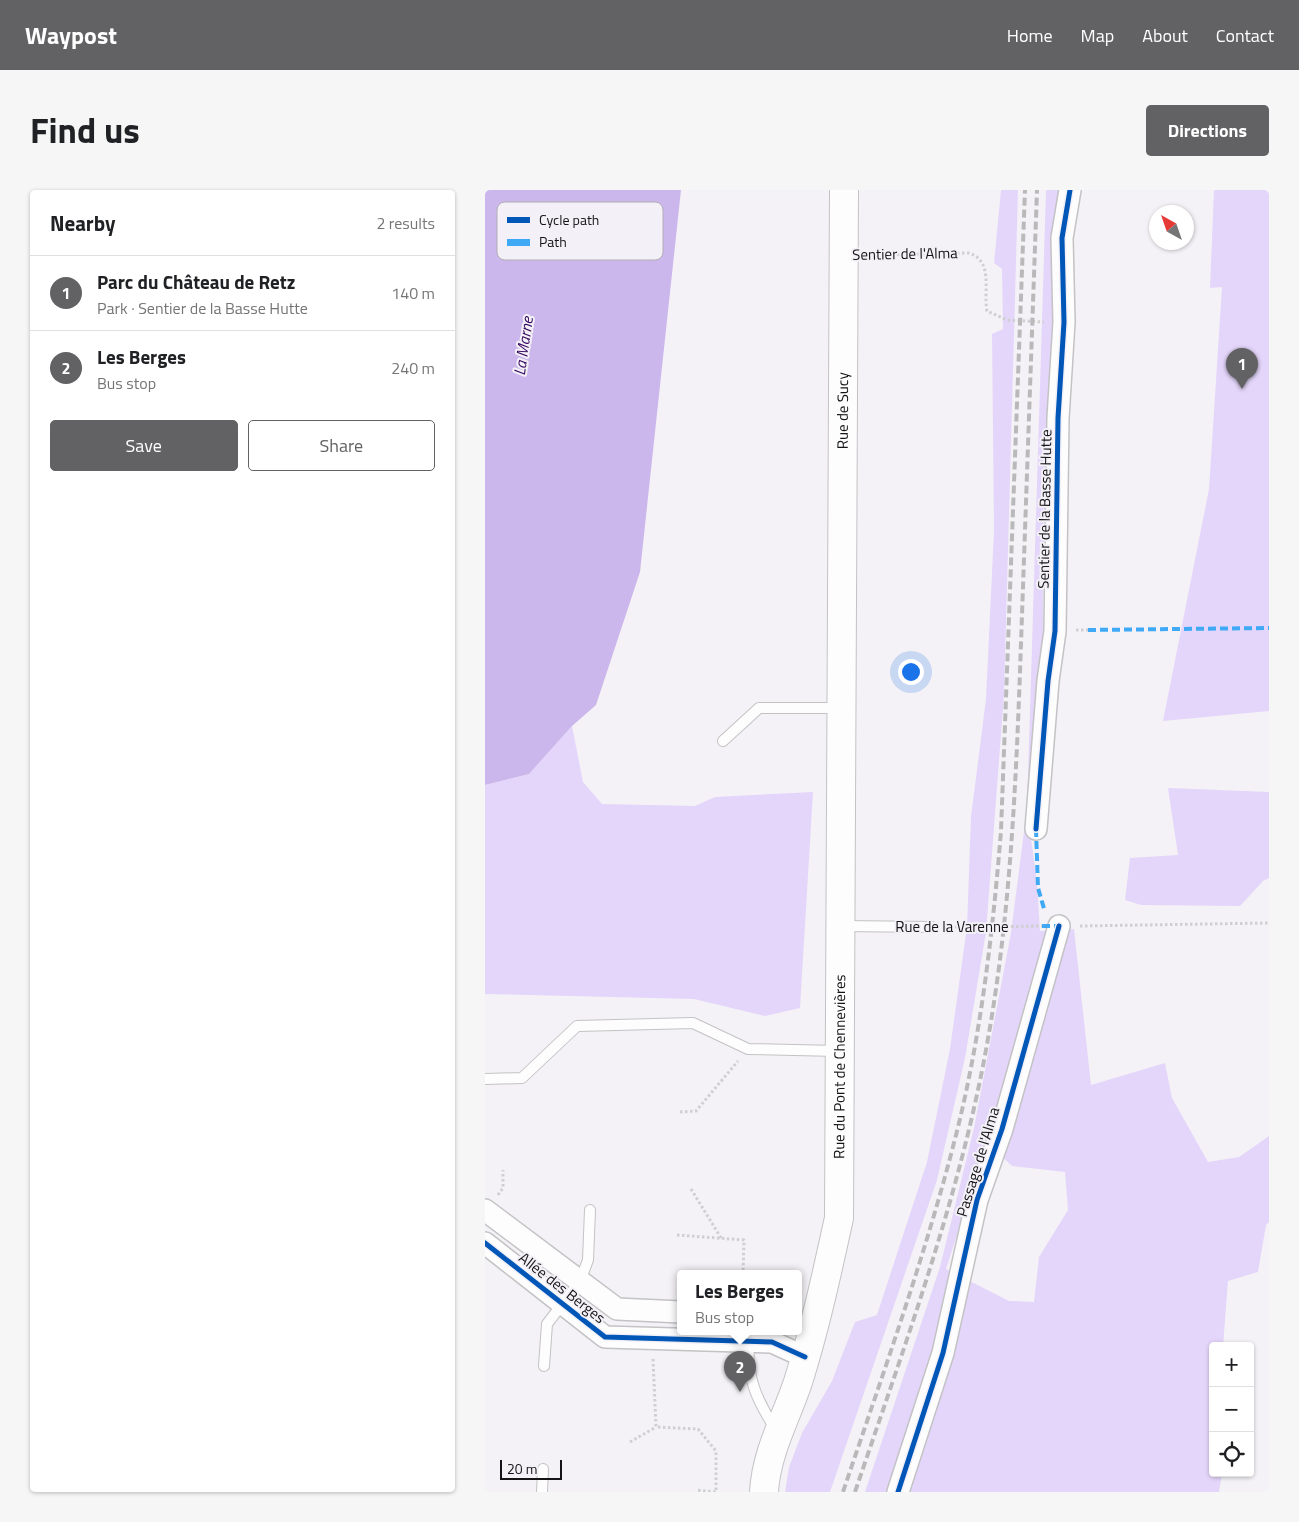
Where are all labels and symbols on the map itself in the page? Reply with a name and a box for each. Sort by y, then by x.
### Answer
legend [497,202,663,260]
north arrow [1149,205,1194,250]
text: Cycle path [539,209,599,230]
text: Path [539,231,567,252]
street label: Sentier de l'Alma [852,241,958,266]
water label: La Marne [507,313,539,377]
pin: 1 [1226,348,1258,389]
street label: Rue de Sucy [831,372,854,449]
street label: Sentier de la Basse Hutte [1032,429,1057,589]
your location [898,659,924,685]
street label: Rue de la Varenne [895,915,1009,938]
street label: Rue du Pont de Chennevières [827,974,851,1159]
street label: Passage de l'Alma [950,1104,1005,1220]
street label: Allée des Berges [514,1246,610,1329]
pin: 2 [724,1351,756,1392]
scale bar [500,1457,563,1480]

